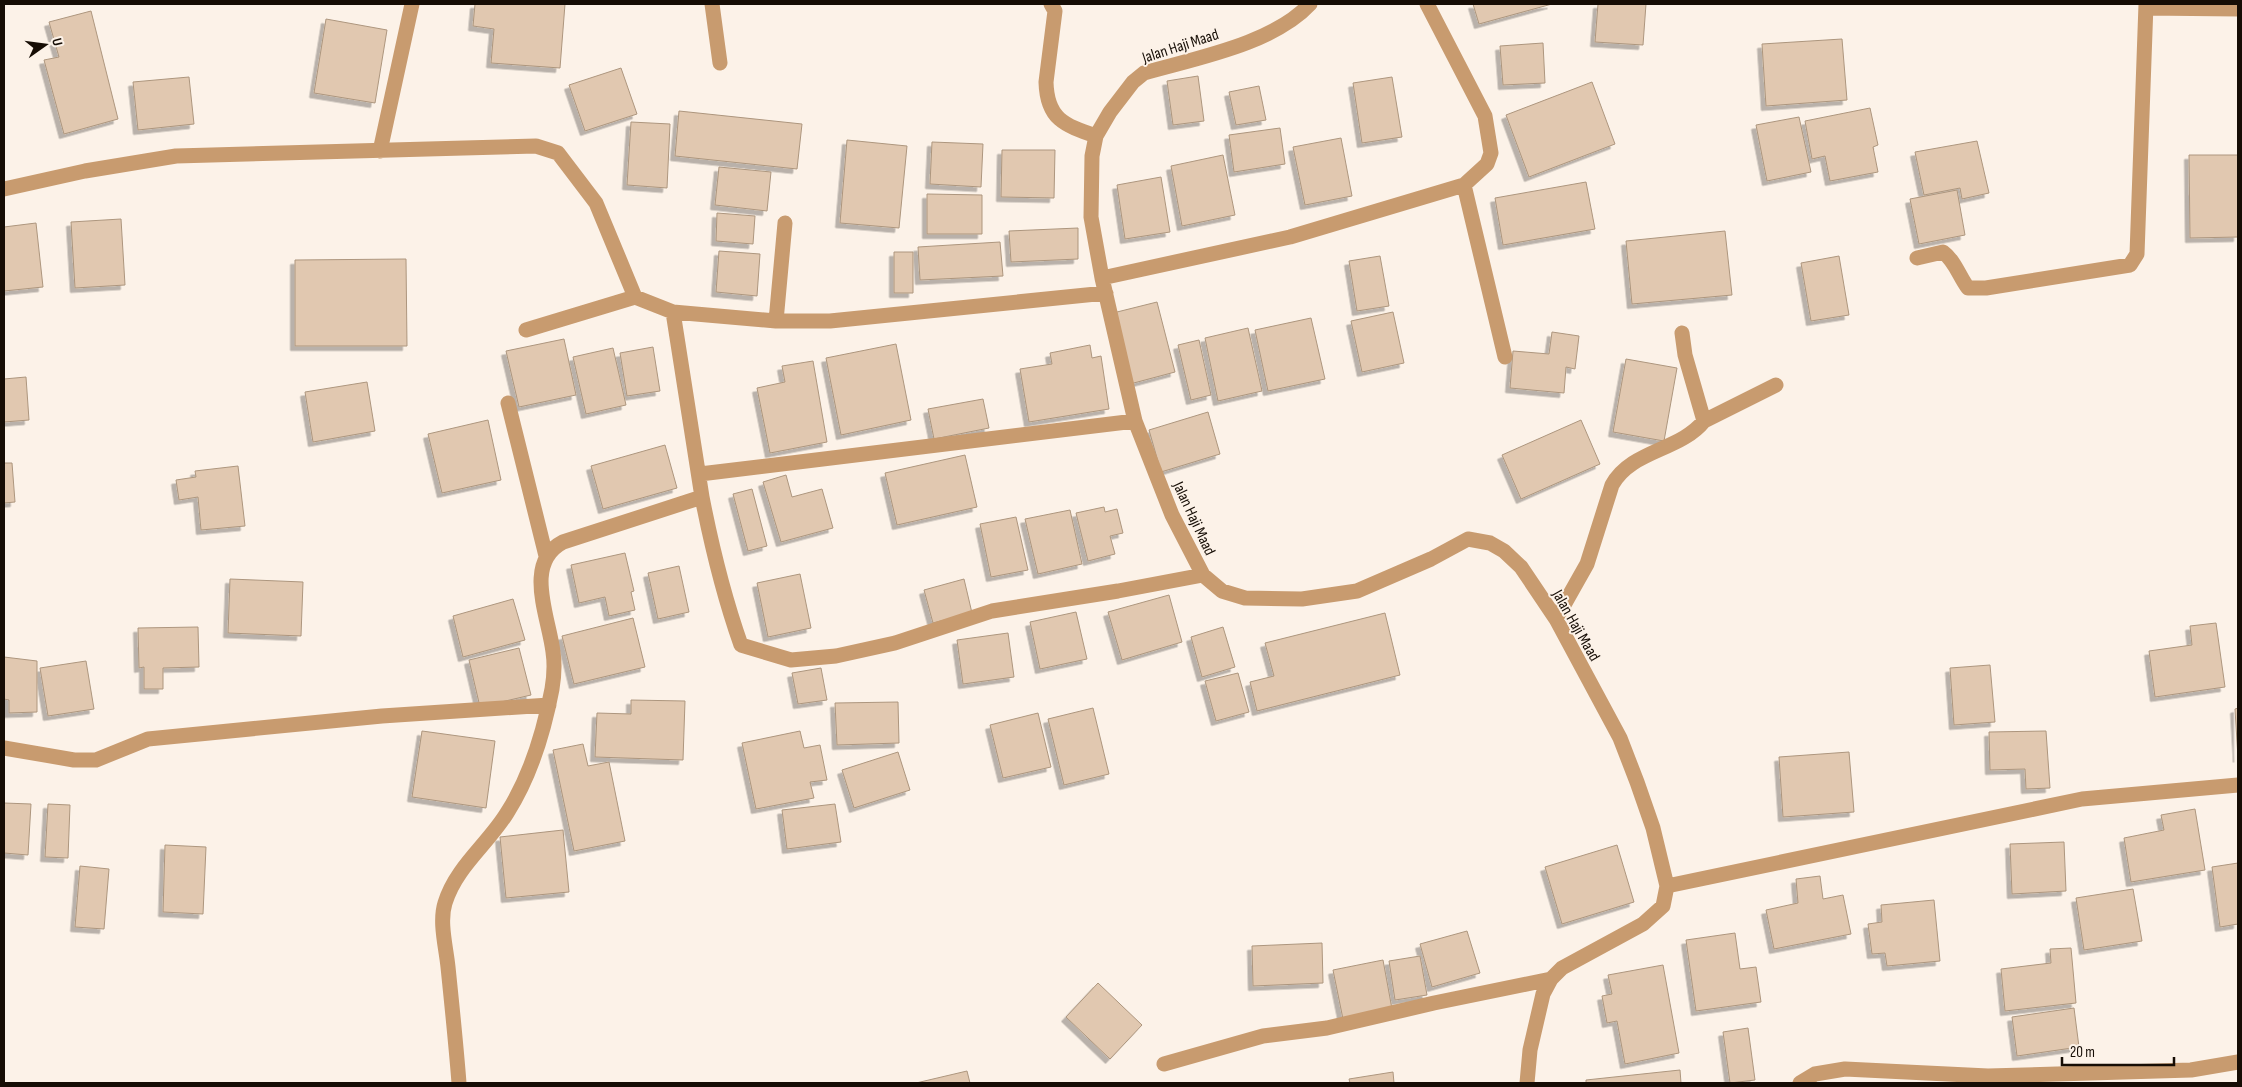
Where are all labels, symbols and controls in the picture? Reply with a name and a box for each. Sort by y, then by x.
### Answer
north arrow [20,20,70,70]
street label: Jalan Haji Maad [1139,25,1221,68]
text: U [48,36,66,48]
street label: Jalan Haji Maad [1168,478,1219,559]
street label: Jalan Haji Maad [1547,586,1604,665]
scale bar [2062,1034,2174,1066]
text: 20 m [2070,1043,2095,1062]

